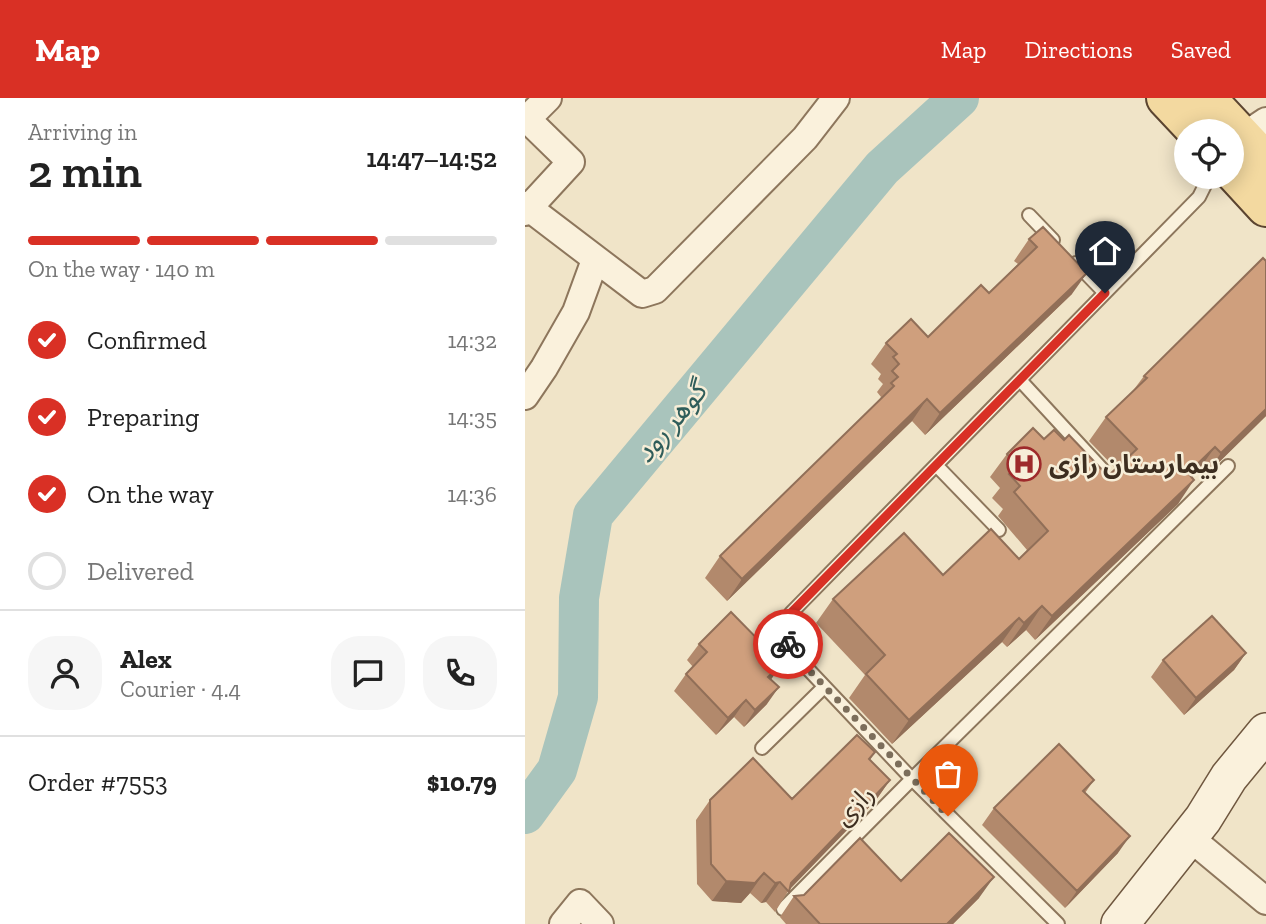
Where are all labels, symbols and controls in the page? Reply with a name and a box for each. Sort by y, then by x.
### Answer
text: Map [35,30,100,69]
text: Map [941,35,987,64]
text: Directions [1025,35,1133,64]
text: Saved [1171,35,1231,64]
text: Arriving in [28,118,137,146]
map controls [1174,119,1244,189]
button: locate [1174,119,1244,189]
text: 14:47–14:52 [366,142,497,174]
text: 2 min [28,144,142,199]
pin [1075,221,1135,293]
icon: home [1086,232,1124,270]
text: On the way · 140 m [28,255,215,283]
icon: check [28,321,66,359]
text: Confirmed [87,324,207,356]
text: 14:32 [448,326,497,354]
water label: گوهر رود [627,371,717,469]
icon: check [28,398,66,436]
text: Preparing [87,401,199,433]
text: 14:35 [448,403,497,431]
hospital icon: بیمارستان رازی [1005,445,1043,483]
place label: بیمارستان رازی [1049,448,1219,480]
icon: check [28,475,66,513]
text: On the way [87,478,214,510]
text: 14:36 [447,480,497,508]
text: Delivered [87,555,194,587]
courier [753,609,823,679]
icon: bike [769,625,807,663]
button: person [28,636,102,710]
button: chat [331,636,405,710]
button: phone [423,636,497,710]
text: Alex [120,643,172,675]
text: Courier · 4.4 [120,675,241,703]
pin [918,744,978,816]
icon: bag [929,755,967,793]
text: Order #7553 [28,766,168,798]
text: $10.79 [427,766,497,798]
street label: رازی [827,778,881,832]

